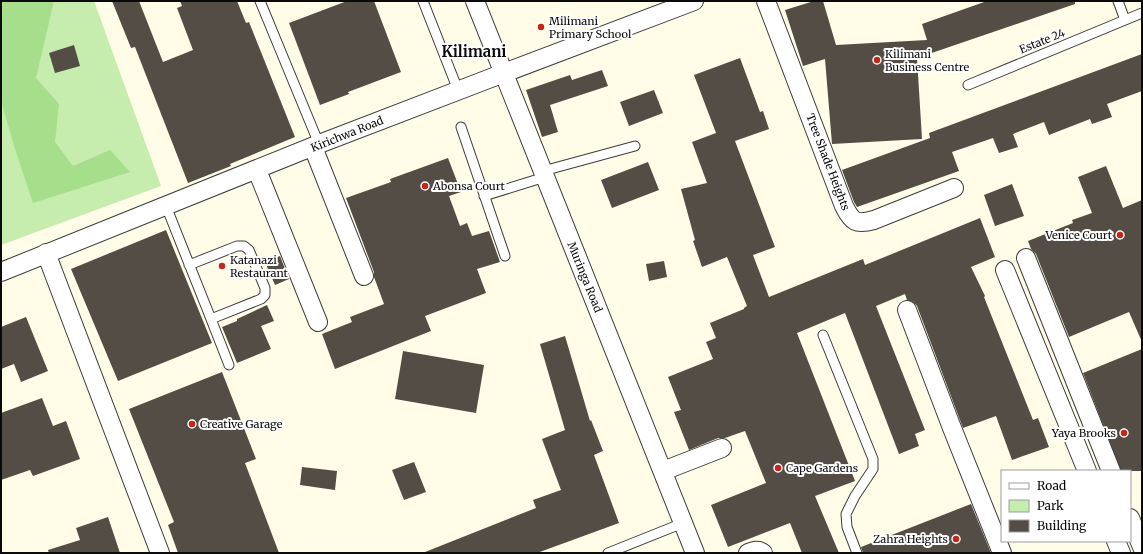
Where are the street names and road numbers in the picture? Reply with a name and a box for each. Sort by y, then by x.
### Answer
street label: Estate 24 [1017,25,1067,57]
street label: Tree Shade Heights [803,112,853,212]
street label: Kirichwa Road [309,113,386,155]
street label: Muringa Road [564,240,606,315]

